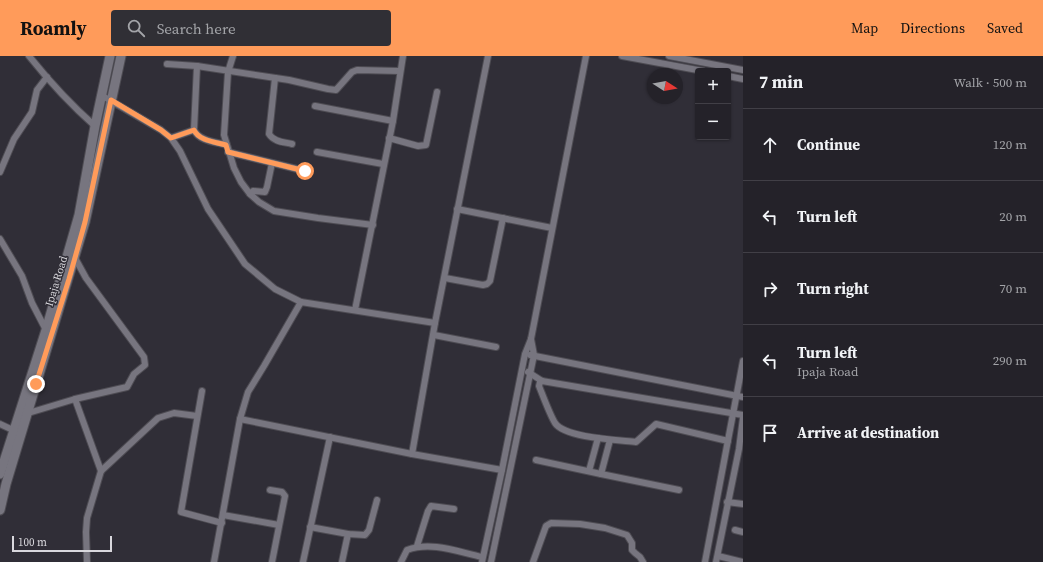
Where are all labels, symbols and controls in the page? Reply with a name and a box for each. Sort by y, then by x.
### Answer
search box [111,10,391,46]
text: Roamly [20,15,87,41]
icon: search [125,17,147,39]
text: Search here [157,18,236,39]
text: Map [851,18,878,38]
text: Directions [900,18,965,38]
text: Saved [987,18,1023,38]
north arrow [647,68,683,104]
map controls [695,68,731,140]
button: + [695,68,731,104]
text: 7 min [759,70,803,94]
text: Walk · 500 m [954,74,1027,91]
button: − [695,104,731,140]
icon: ahead [759,134,781,156]
text: Continue [797,134,860,155]
text: 120 m [993,136,1027,153]
route start [296,162,314,180]
icon: left [759,206,781,228]
text: Turn left [797,206,857,227]
text: 20 m [999,208,1027,225]
street label: Ipaja Road [42,253,71,308]
icon: right [759,278,781,300]
text: Turn right [797,278,869,299]
text: 70 m [999,280,1027,297]
text: Turn left [797,342,857,363]
icon: left [759,350,781,372]
text: 290 m [993,352,1027,369]
text: Ipaja Road [797,363,858,380]
route end [27,375,45,393]
icon: arrive [759,422,781,444]
text: Arrive at destination [797,422,939,443]
scale bar [12,534,112,553]
text: 100 m [18,535,47,550]

